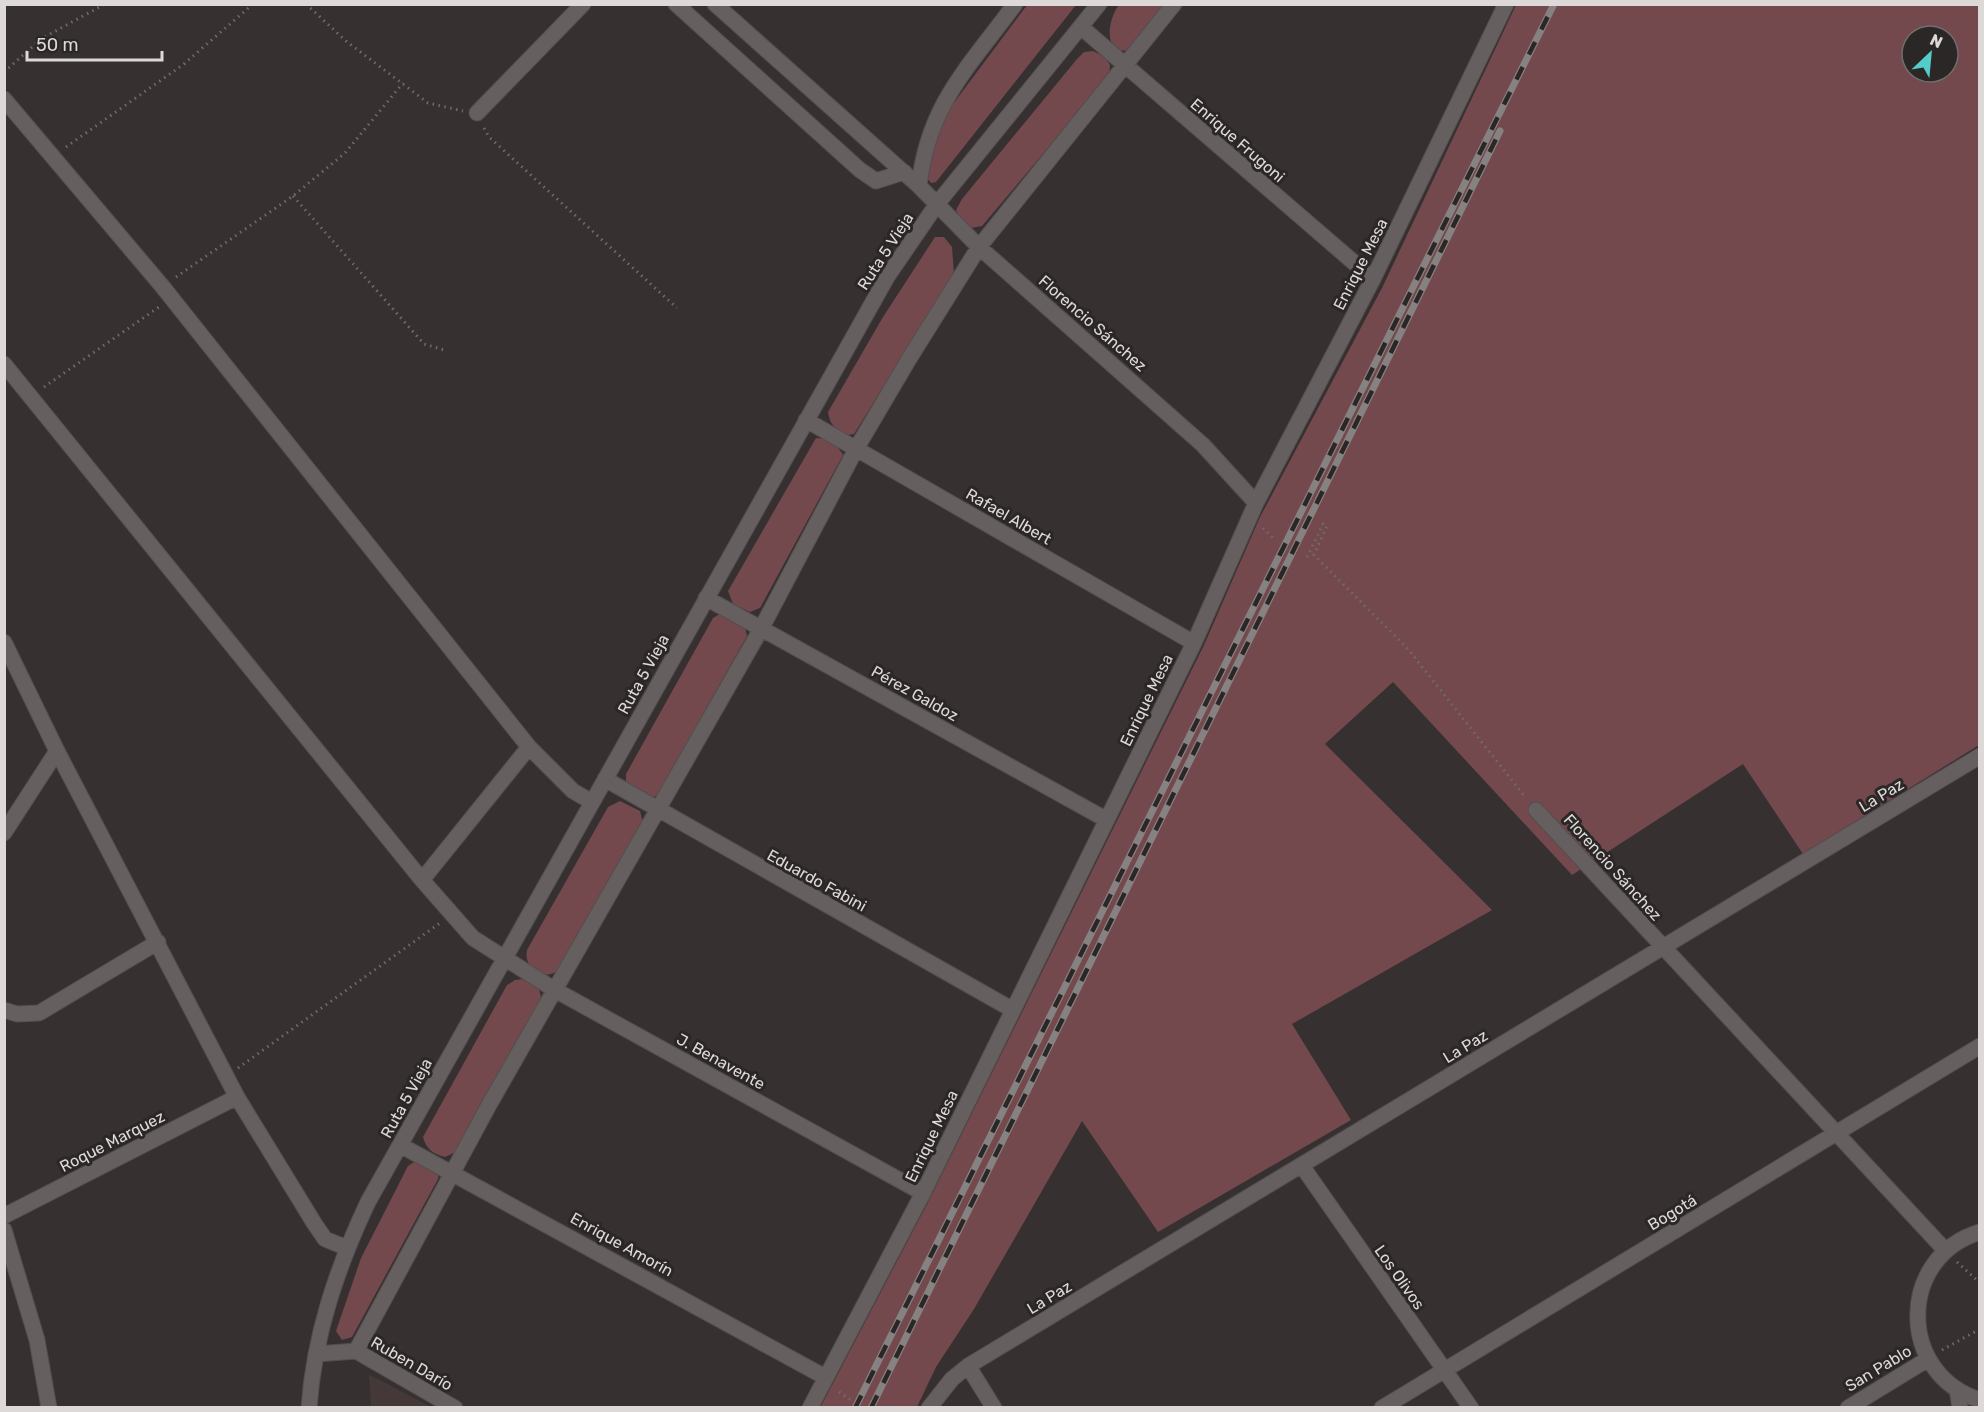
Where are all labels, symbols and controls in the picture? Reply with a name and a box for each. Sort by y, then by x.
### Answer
scale bar [27,24,162,62]
north arrow [1900,24,1960,84]
text: N [1927,30,1946,52]
text: 50 m [36,34,79,56]
street label: Enrique Frugoni [1187,94,1289,186]
street label: Ruta 5 Vieja [853,209,917,293]
street label: Enrique Mesa [1329,215,1392,313]
street label: Florencio Sánchez [1035,271,1151,375]
street label: Rafael Albert [962,484,1055,549]
street label: Ruta 5 Vieja [614,631,673,717]
street label: Enrique Mesa [1116,651,1177,749]
street label: Pérez Galdoz [868,662,962,725]
street label: La Paz [1855,775,1907,816]
street label: Florencio Sánchez [1560,810,1666,925]
street label: Eduardo Fabini [764,845,870,916]
street label: La Paz [1439,1026,1491,1067]
street label: J. Benavente [673,1029,768,1094]
street label: Ruta 5 Vieja [377,1055,436,1141]
street label: Enrique Mesa [901,1087,962,1185]
street label: Roque Marquez [57,1107,168,1176]
street label: Bogotá [1644,1190,1700,1234]
street label: Enrique Amorín [567,1208,677,1281]
street label: Los Olivos [1370,1241,1429,1313]
street label: La Paz [1023,1277,1075,1318]
street label: Ruben Darío [368,1332,456,1394]
street label: San Pablo [1842,1341,1915,1396]

